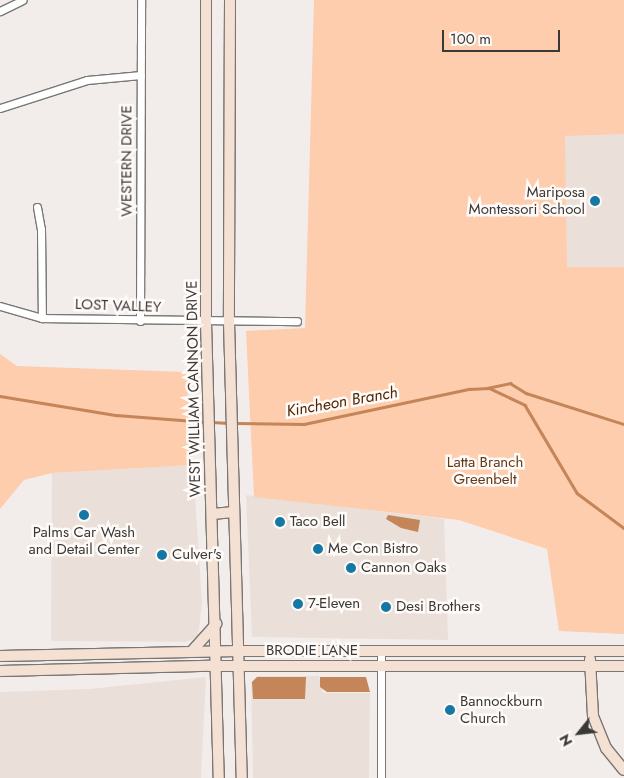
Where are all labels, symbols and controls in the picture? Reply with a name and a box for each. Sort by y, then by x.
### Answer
scale bar [444,20,562,52]
text: 100 m [450,28,491,50]
street label: WESTERN DRIVE [118,105,136,217]
place label: Mariposa Montessori School [469,183,585,218]
marker: Mariposa Montessori School [589,195,601,207]
street label: WEST WILLIAM CANNON DRIVE [183,281,205,497]
street label: LOST VALLEY [75,295,161,317]
water label: Kincheon Branch [285,383,399,421]
park label: Latta Branch Greenbelt [447,453,523,488]
marker: Palms Car Wash and Detail Center [78,509,90,521]
place label: Taco Bell [290,513,346,531]
marker: Taco Bell [274,516,286,528]
place label: Palms Car Wash and Detail Center [28,523,140,558]
place label: Me Con Bistro [328,540,418,558]
marker: Me Con Bistro [312,543,324,555]
place label: Culver's [172,546,222,564]
marker: Culver's [156,549,168,561]
place label: Cannon Oaks [361,559,447,577]
marker: Cannon Oaks [345,562,357,574]
place label: 7-Eleven [308,595,360,613]
marker: 7-Eleven [292,598,304,610]
place label: Desi Brothers [396,598,480,616]
marker: Desi Brothers [380,601,392,613]
street label: BRODIE LANE [266,642,358,660]
place label: Bannockburn Church [460,692,543,727]
marker: Bannockburn Church [444,704,456,716]
north arrow [554,708,604,758]
text: N [554,731,577,750]

